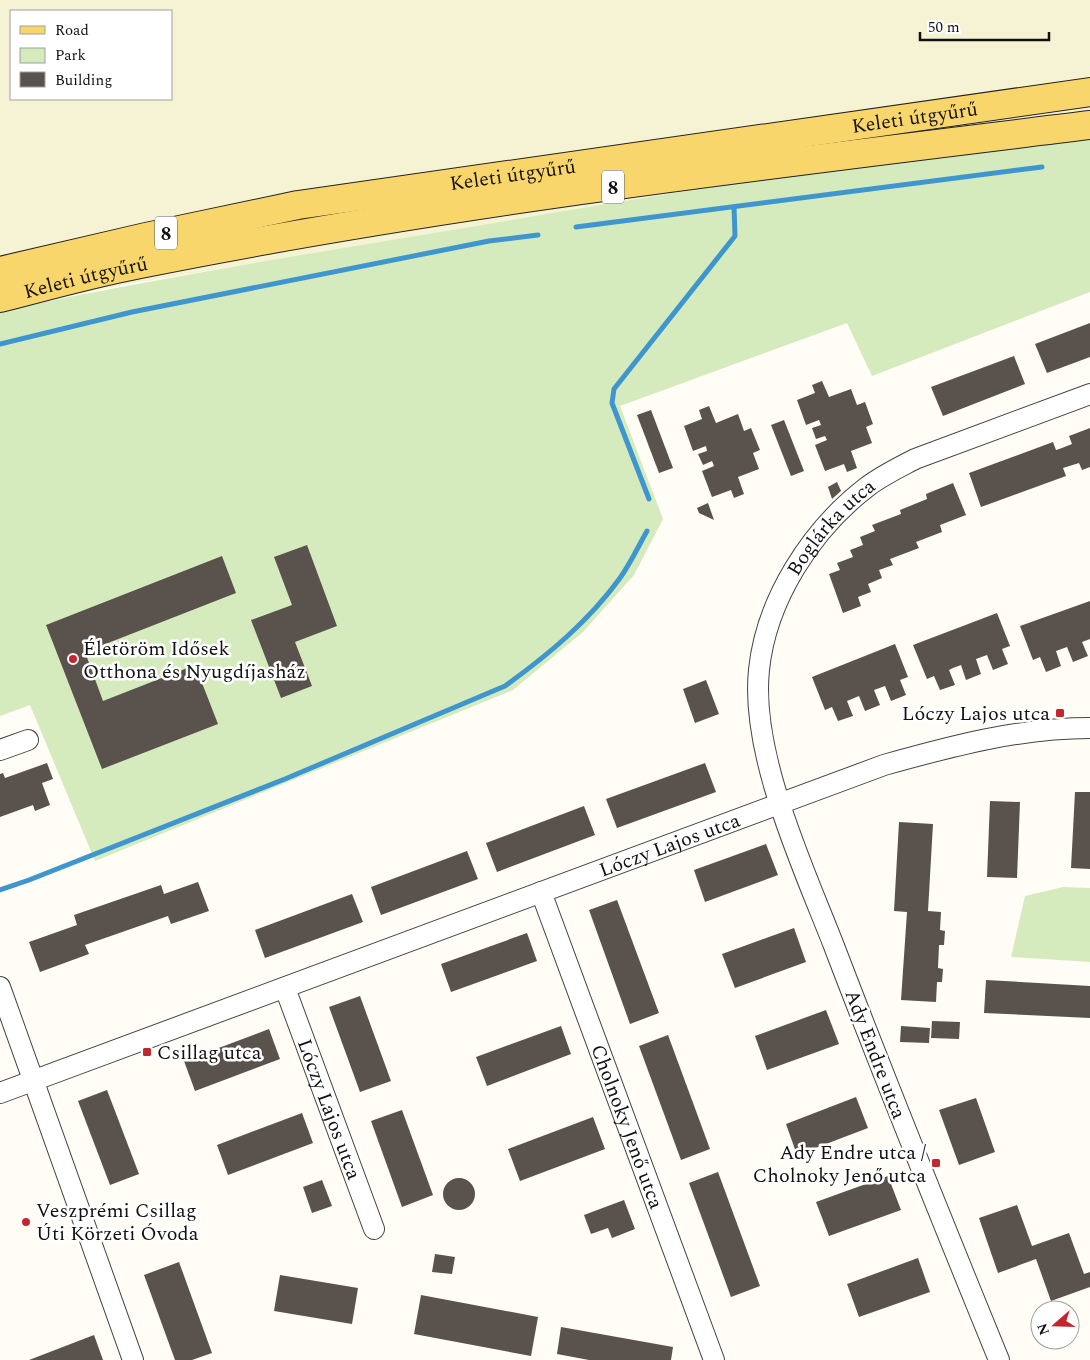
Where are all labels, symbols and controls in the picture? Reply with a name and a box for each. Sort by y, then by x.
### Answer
legend [10,10,172,100]
scale bar [920,10,1049,42]
text: 50 m [928,16,960,39]
text: Road [55,19,89,42]
text: Park [55,44,86,67]
text: Building [55,69,112,92]
street label: Keleti útgyűrű [850,94,980,142]
street label: Keleti útgyűrű [448,152,578,199]
road number: 8 [602,170,624,203]
road number: 8 [155,217,177,250]
street label: Keleti útgyűrű [20,249,150,307]
street label: Boglárka utca [780,472,882,582]
place label: Életöröm Idősek Otthona és Nyugdíjasház [83,634,306,687]
marker: Életöröm Idősek Otthona és Nyugdíjasház [67,653,79,665]
place label: Lóczy Lajos utca [902,699,1050,729]
marker: Lóczy Lajos utca [1054,707,1066,719]
street label: Lóczy Lajos utca [595,806,745,885]
street label: Ady Endre utca [837,985,914,1124]
street label: Lóczy Lajos utca [289,1035,369,1184]
place label: Csillag utca [157,1038,262,1068]
street label: Cholnoky Jenő utca [583,1040,671,1214]
marker: Csillag utca [141,1046,153,1058]
place label: Ady Endre utca / Cholnoky Jenő utca [753,1138,926,1191]
marker: Ady Endre utca / Cholnoky Jenő utca [930,1157,942,1169]
place label: Veszprémi Csillag Úti Körzeti Óvoda [36,1196,199,1249]
marker: Veszprémi Csillag Úti Körzeti Óvoda [20,1216,32,1228]
north arrow [1030,1300,1080,1350]
text: N [1031,1320,1055,1338]

